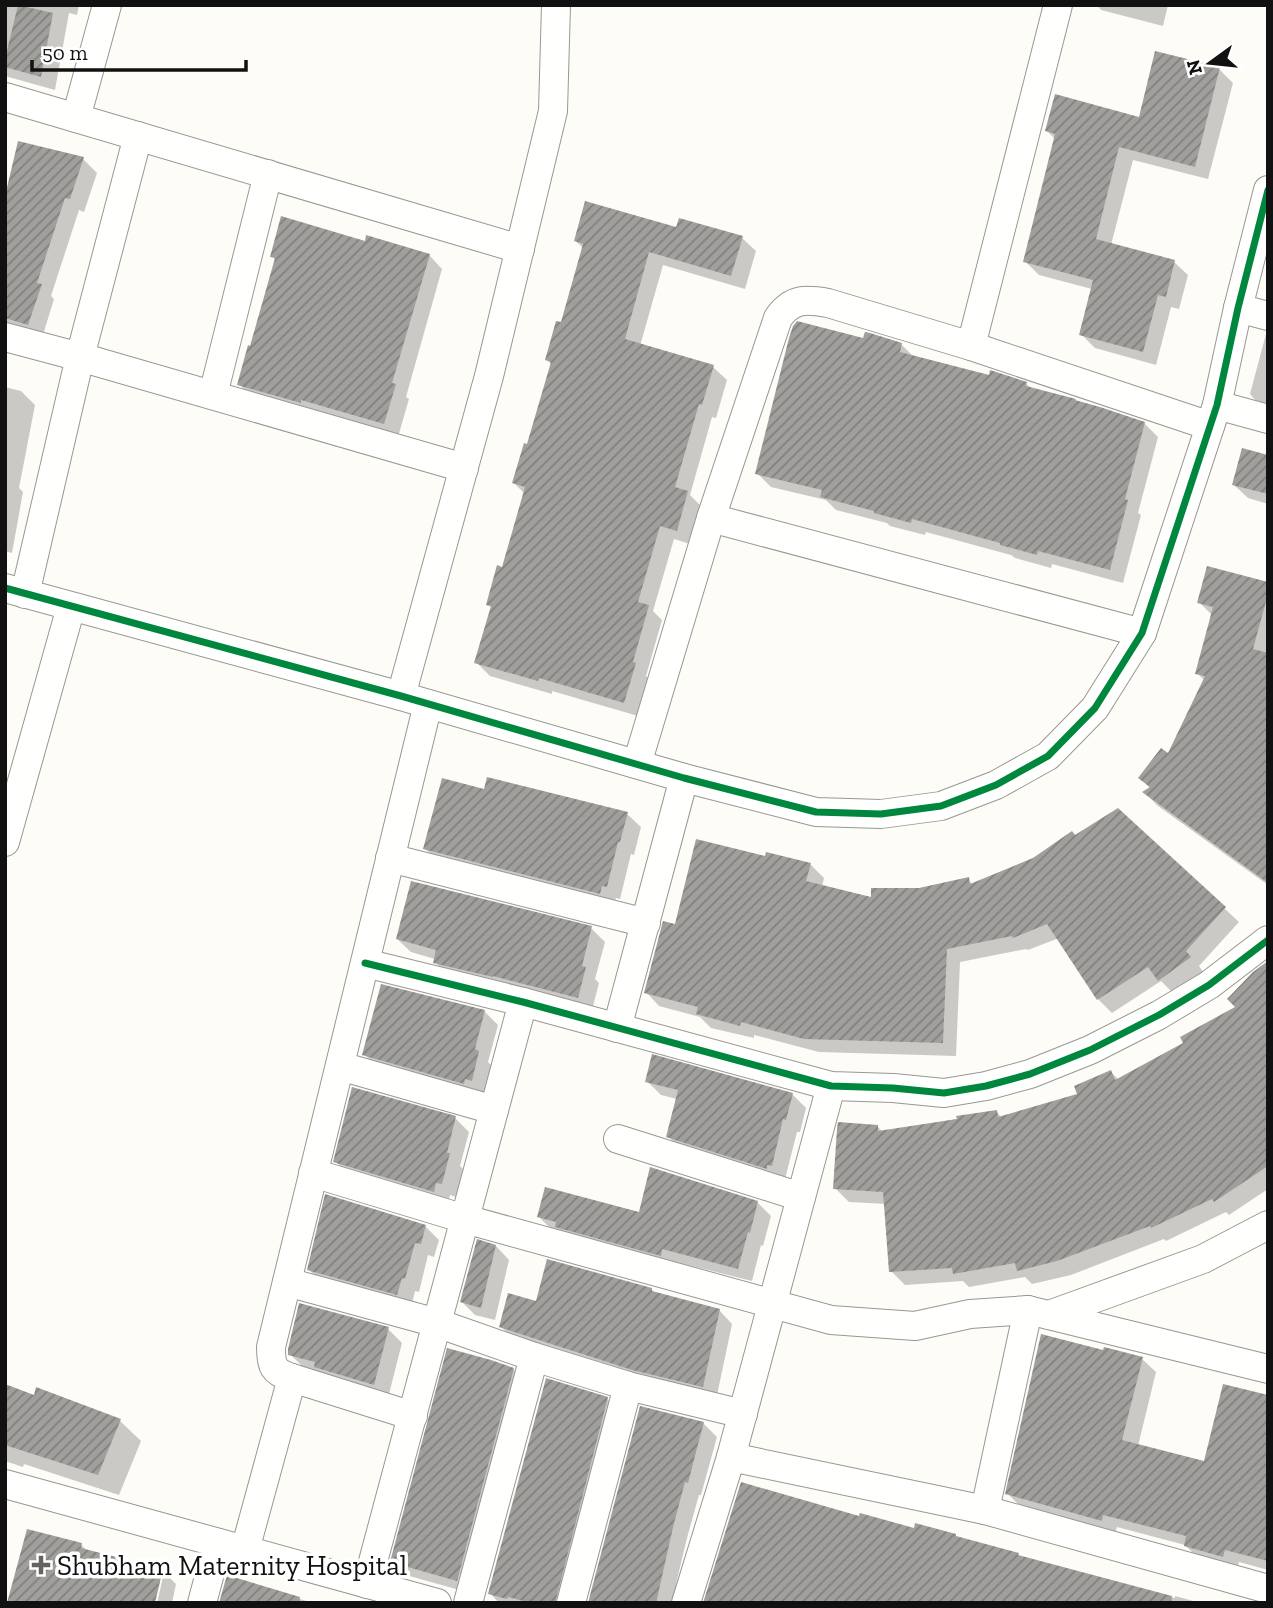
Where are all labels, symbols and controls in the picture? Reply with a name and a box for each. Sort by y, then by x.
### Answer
scale bar [32,28,245,72]
north arrow [1175,28,1245,98]
text: 50 m [42,40,88,65]
text: N [1181,57,1207,77]
place label: Shubham Maternity Hospital [57,1549,407,1582]
marker: Shubham Maternity Hospital [31,1555,51,1575]

